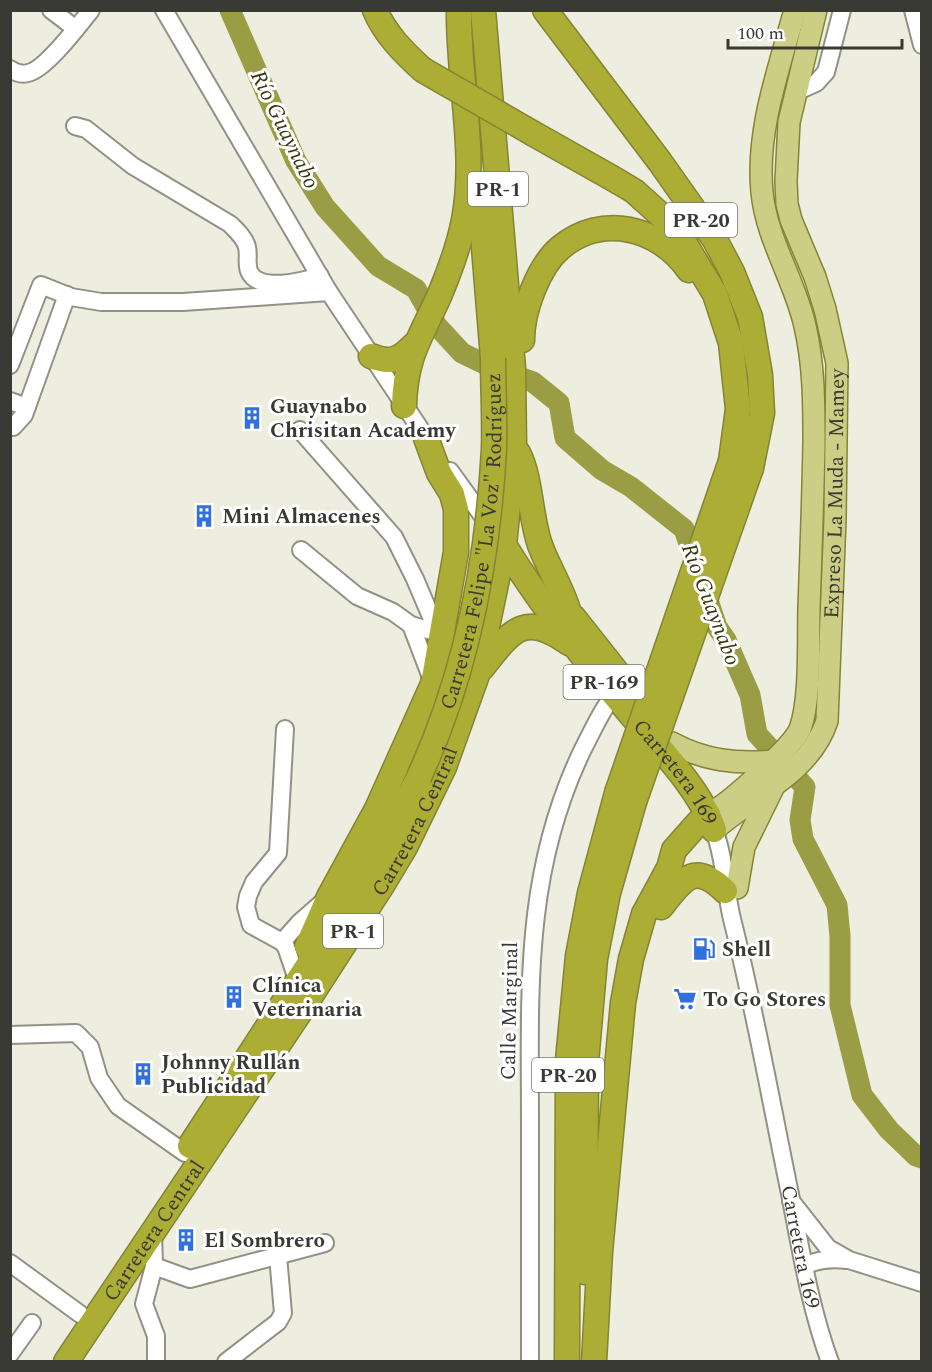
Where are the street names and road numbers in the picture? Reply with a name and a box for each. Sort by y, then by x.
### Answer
road number: PR-1 [468,172,528,206]
road number: PR-20 [665,203,737,237]
street label: Expreso La Muda - Mamey [816,368,854,619]
street label: Carretera Felipe "La Voz" Rodríguez [432,372,511,714]
road number: PR-169 [564,665,644,699]
street label: Carretera 169 [625,712,725,830]
street label: Carretera Central [364,743,467,903]
road number: PR-1 [323,914,383,948]
street label: Calle Marginal [493,942,527,1080]
road number: PR-20 [532,1058,604,1092]
street label: Carretera Central [96,1154,214,1308]
street label: Carretera 169 [772,1182,828,1312]

